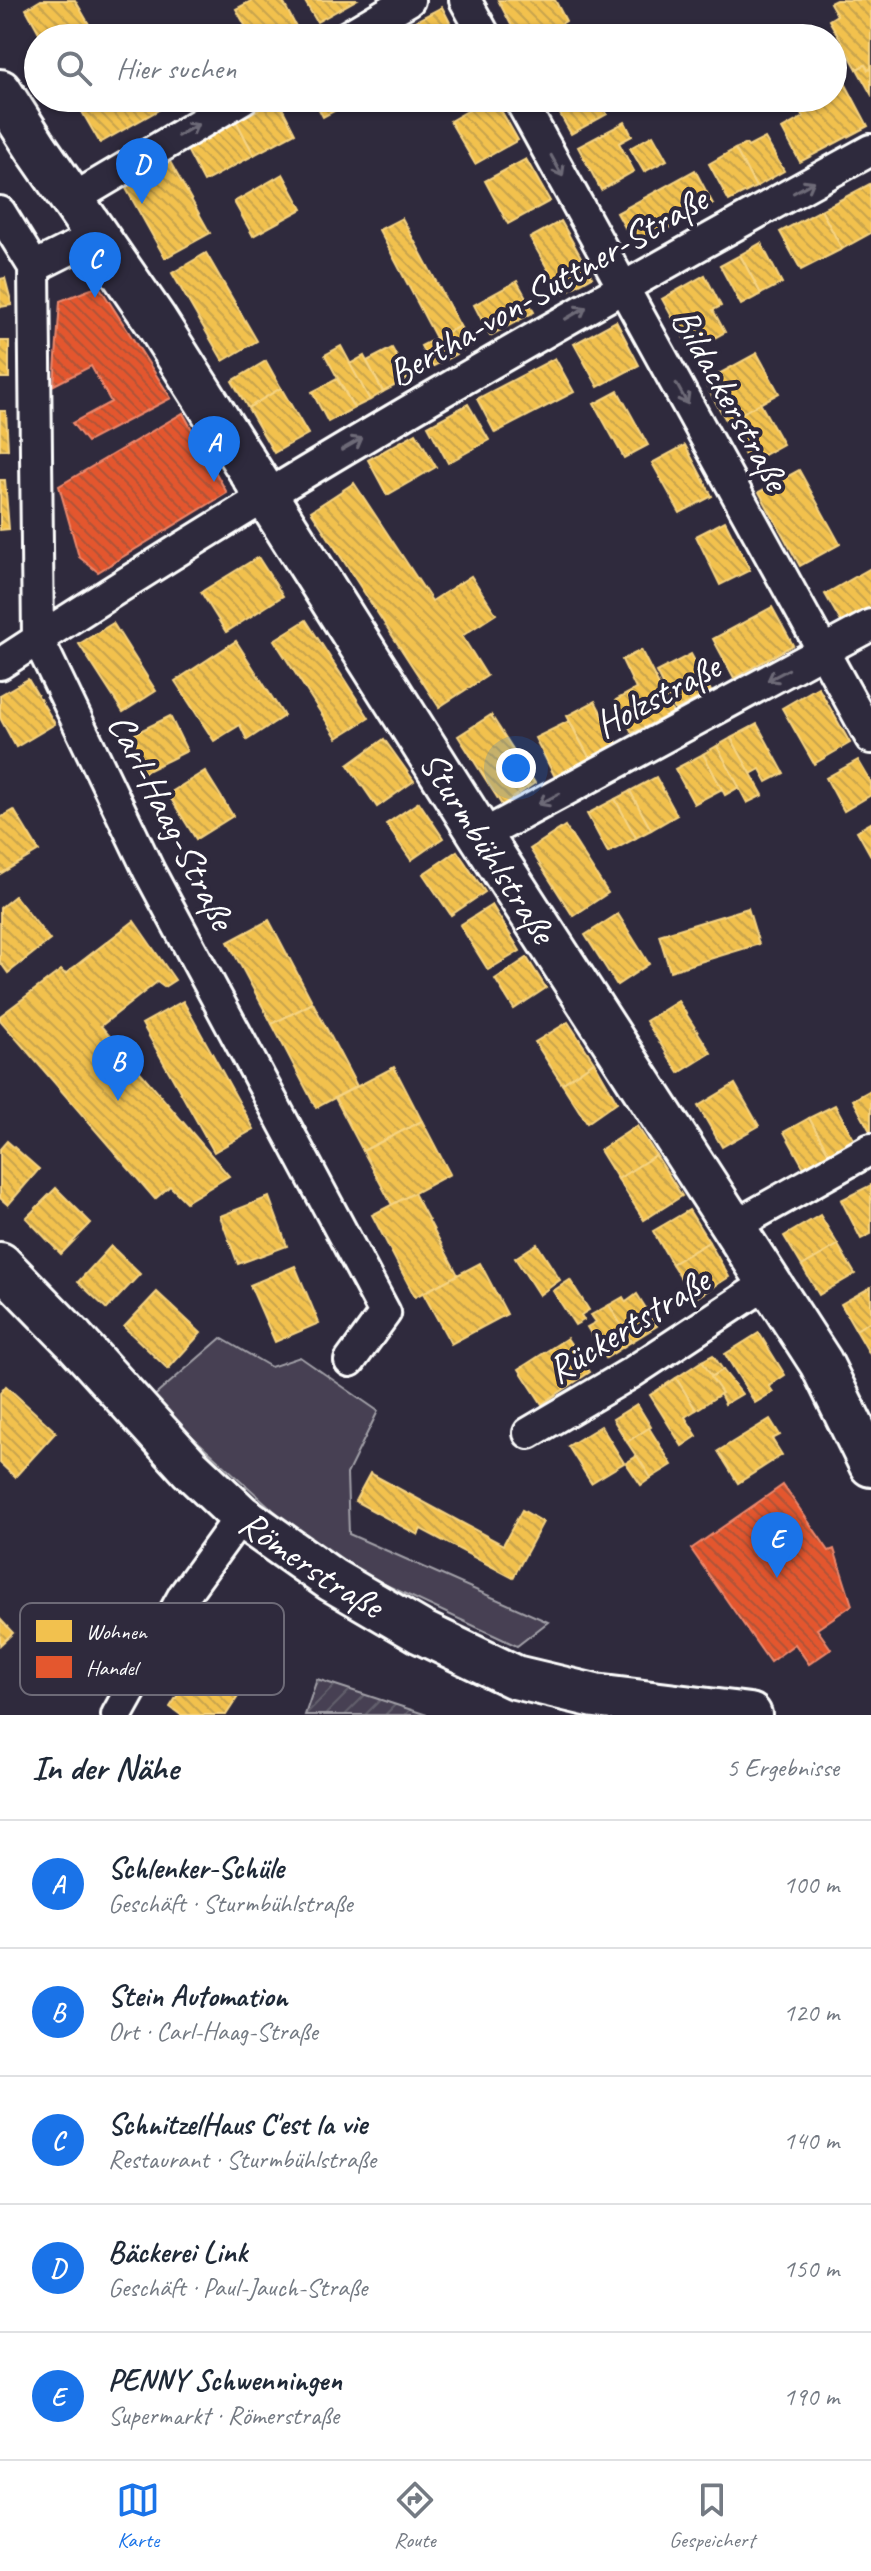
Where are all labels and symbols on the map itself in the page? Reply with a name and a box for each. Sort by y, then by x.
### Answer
one-way arrow [176,122,199,138]
pin: D [116,138,168,204]
one-way arrow [549,154,565,177]
street label: Bertha-von-Suttner-Straße [379,175,717,397]
one-way arrow [791,179,815,194]
pin: C [69,232,121,298]
street label: Bildackerstraße [661,300,801,501]
one-way arrow [564,305,587,321]
one-way arrow [675,382,691,405]
pin: A [188,416,240,482]
one-way arrow [340,436,363,452]
street label: Holzstraße [587,642,730,748]
one-way arrow [766,668,790,684]
street label: Carl-Haag-Straße [97,706,247,939]
street label: Sturmbühlstraße [409,742,568,954]
your location [496,748,536,788]
one-way arrow [538,791,561,807]
pin: B [92,1035,144,1101]
street label: Rückertstraße [538,1256,720,1394]
street label: Römerstraße [230,1499,394,1630]
pin: E [751,1512,803,1578]
legend [20,1603,284,1695]
text: Wohnen [86,1618,148,1646]
text: Handel [86,1654,142,1682]

